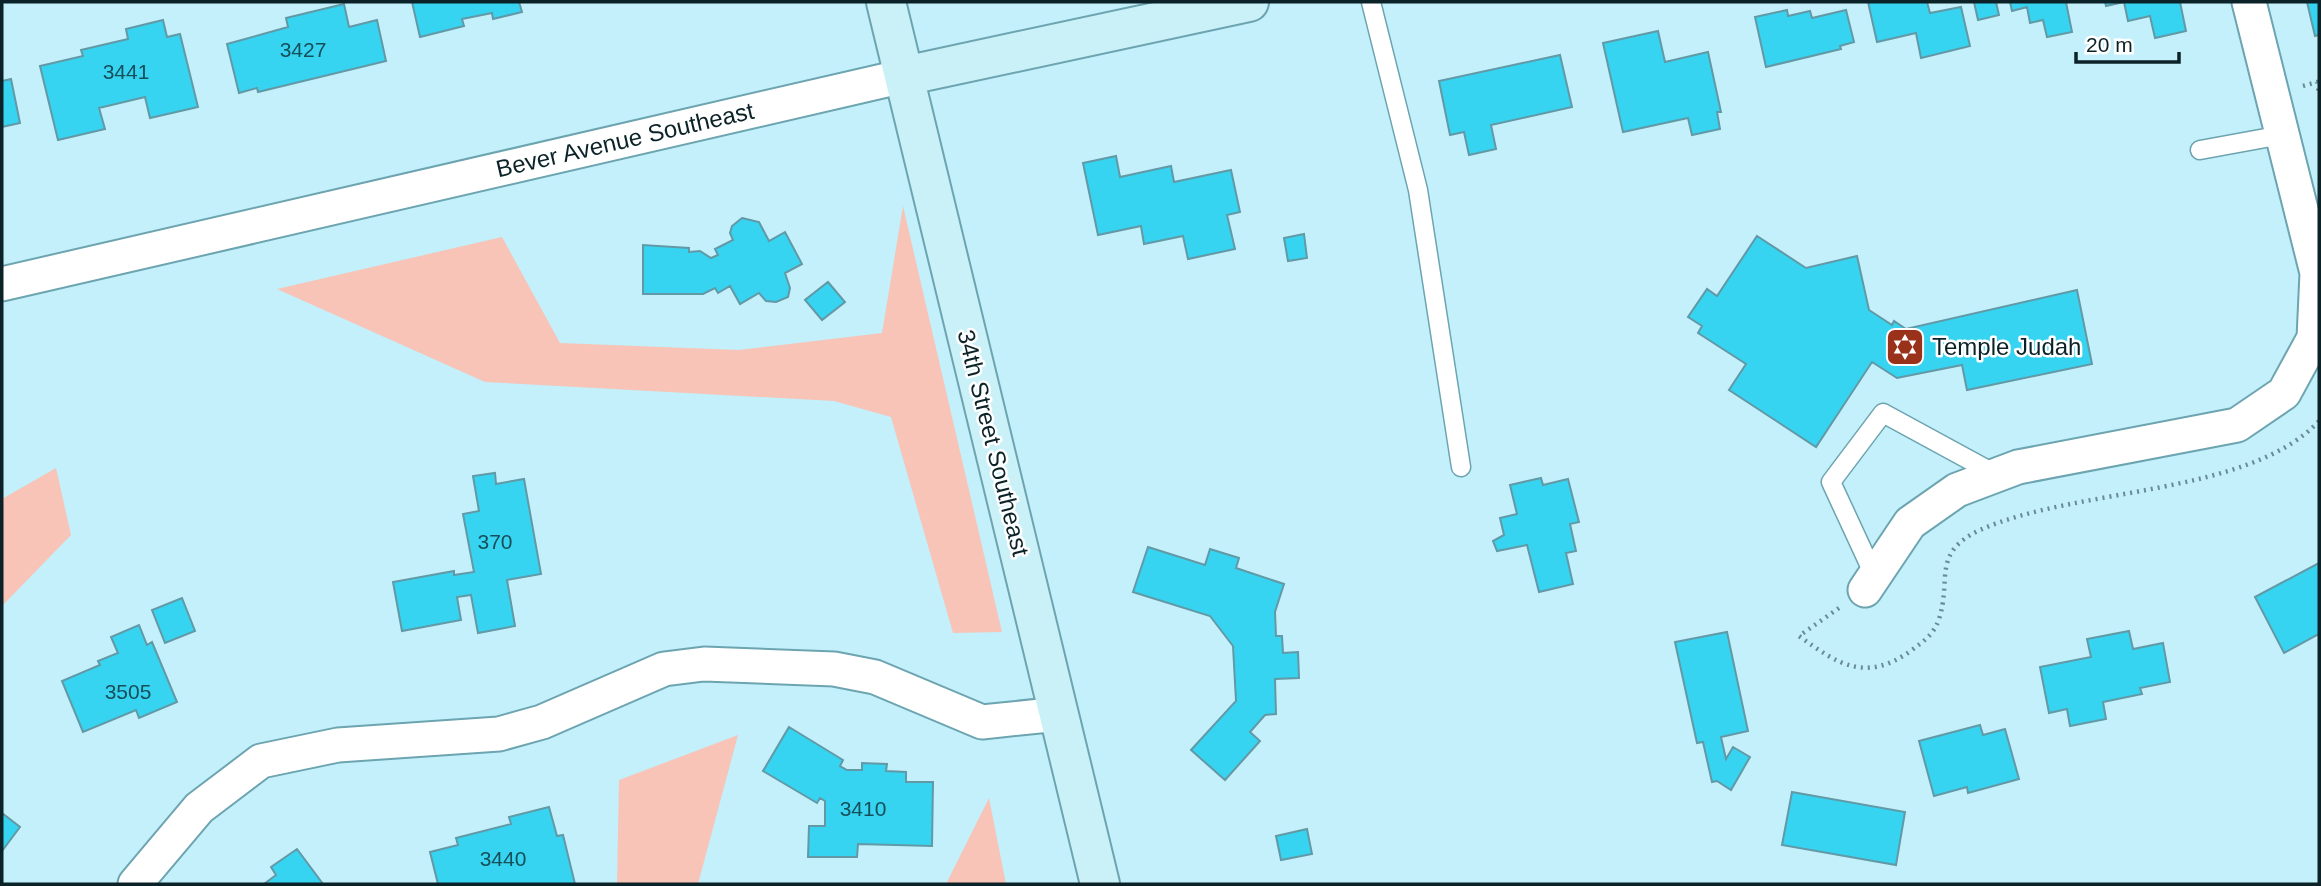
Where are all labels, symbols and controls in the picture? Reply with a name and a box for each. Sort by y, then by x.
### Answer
scale bar [2076,21,2179,65]
text: 20 m [2086,33,2133,56]
house number: 3427 [280,38,326,61]
house number: 3441 [103,60,149,83]
street label: Bever Avenue Southeast [493,97,757,182]
synagogue icon: Temple Judah [1884,326,1926,368]
street label: 34th Street Southeast [952,327,1035,559]
place label: Temple Judah [1932,333,2081,360]
house number: 370 [477,530,513,553]
house number: 3505 [105,680,151,703]
house number: 3410 [840,797,886,820]
house number: 3440 [480,847,526,870]

